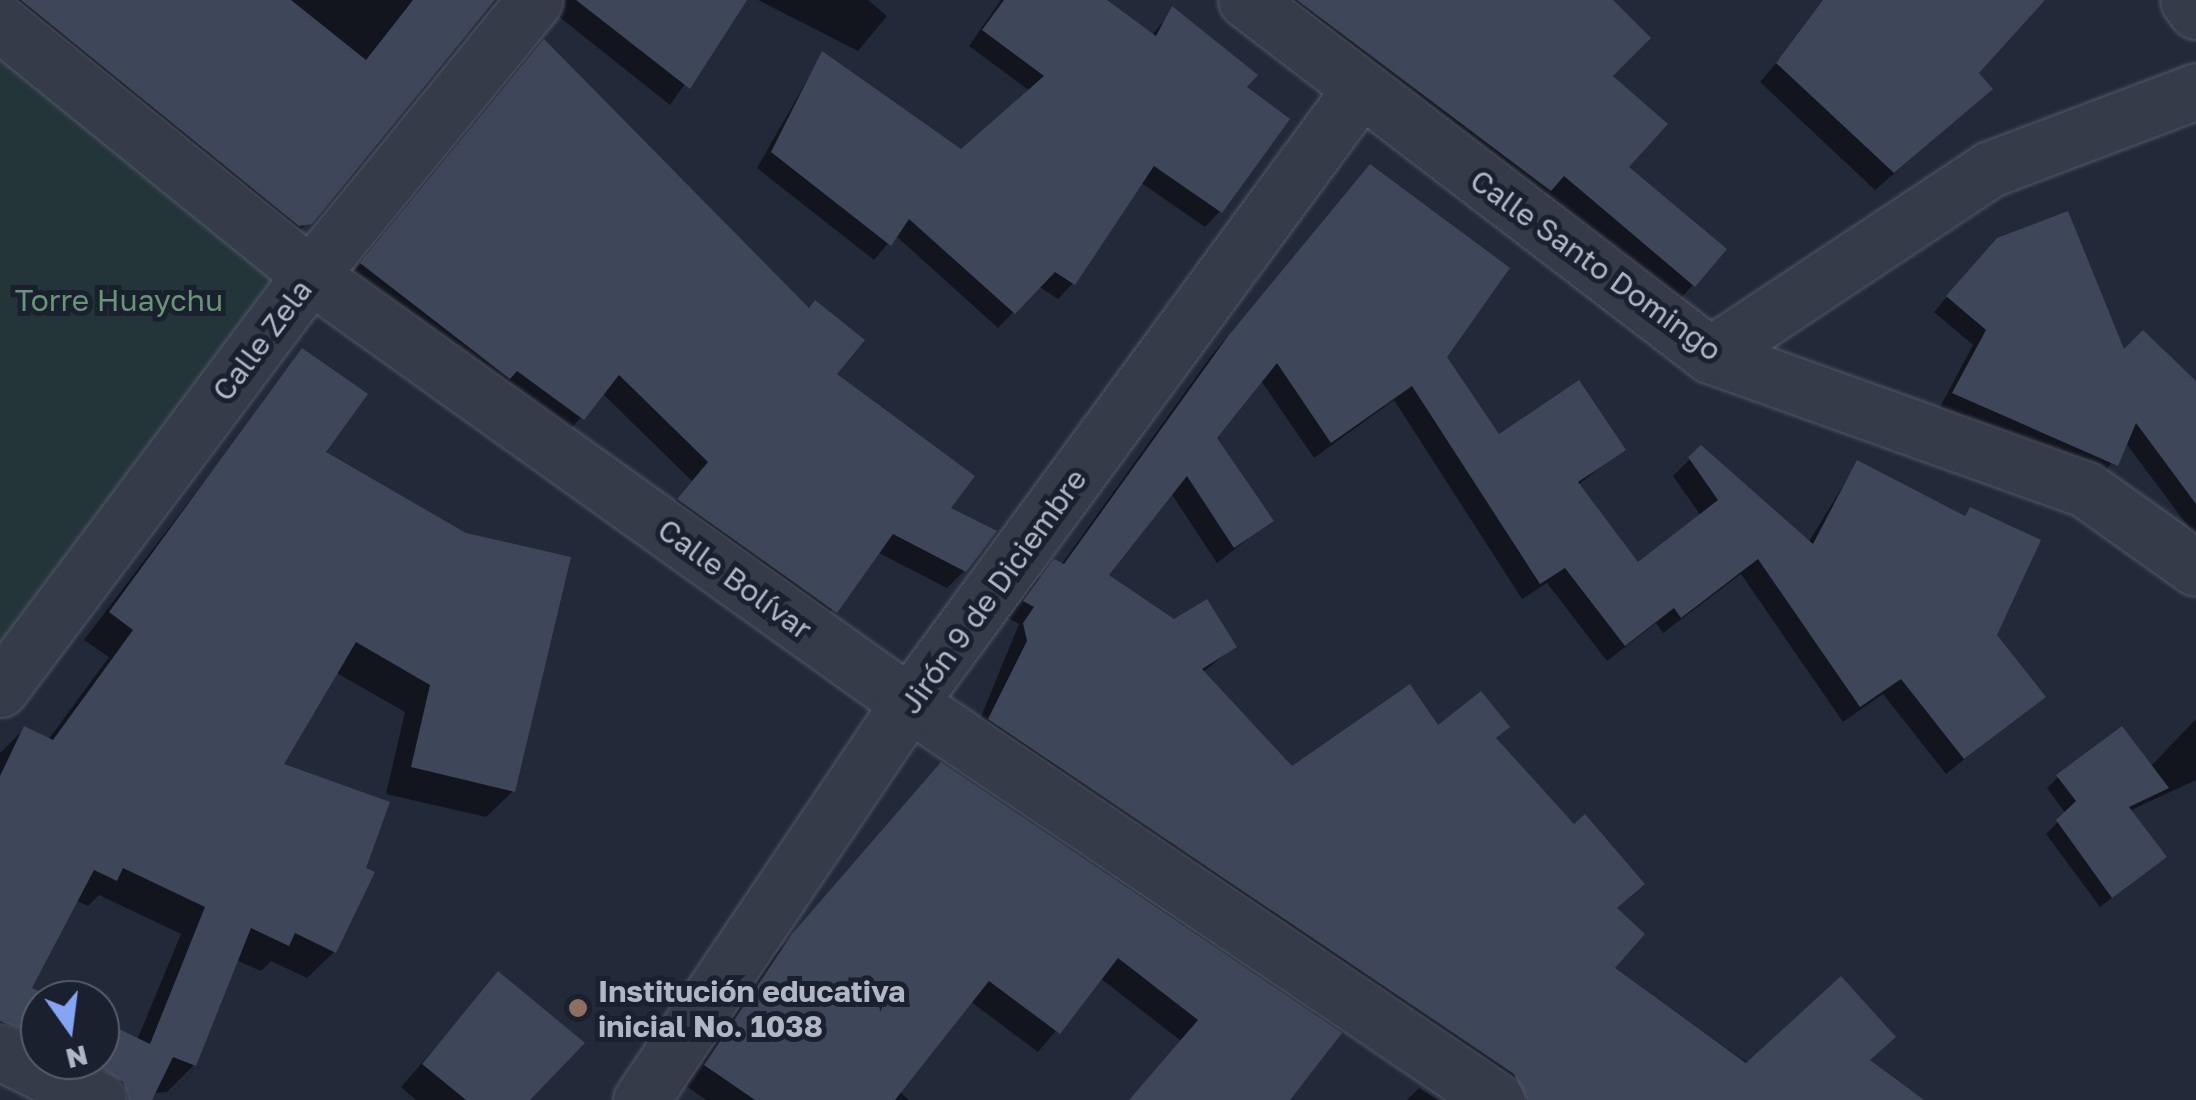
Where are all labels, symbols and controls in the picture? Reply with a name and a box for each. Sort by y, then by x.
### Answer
street label: Calle Santo Domingo [1463,162,1729,368]
street label: Calle Zela [205,272,319,408]
park label: Torre Huaychu [15,282,223,318]
street label: Jirón 9 de Diciembre [892,462,1094,720]
street label: Calle Bolívar [651,511,819,647]
place label: Institución educativa inicial No. 1038 [598,973,905,1044]
north arrow [20,980,120,1080]
marker: Institución educativa inicial No. 1038 [567,997,589,1019]
text: N [63,1039,91,1076]

